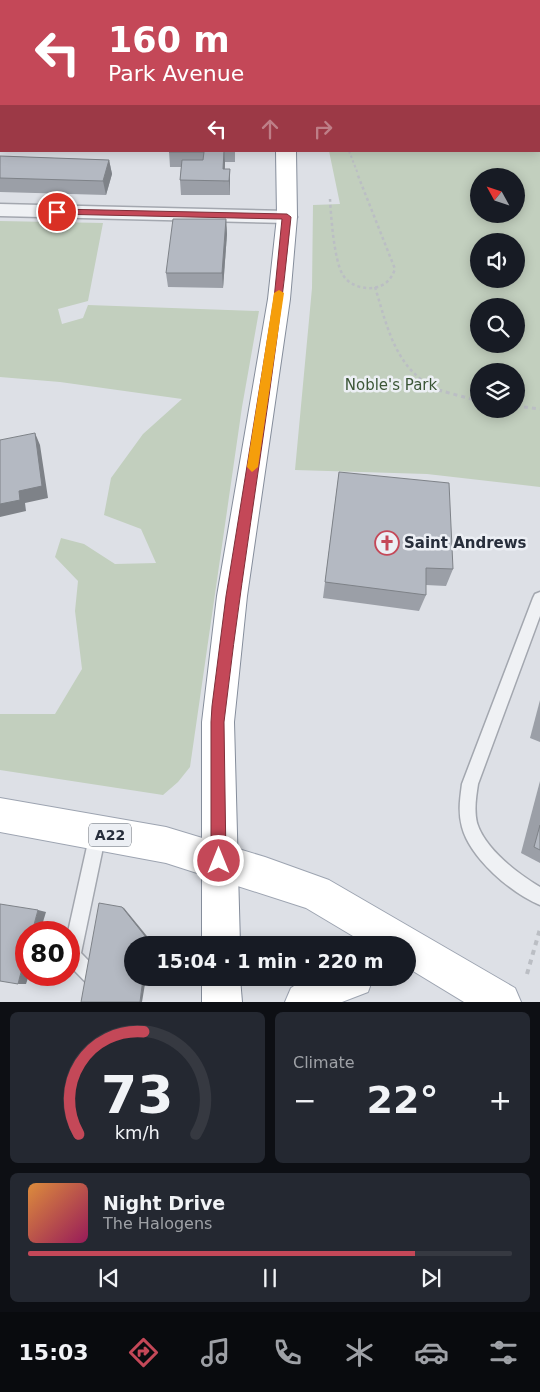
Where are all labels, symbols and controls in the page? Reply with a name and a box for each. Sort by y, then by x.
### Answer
icon: left [25,20,90,85]
text: 160 m [108,20,230,60]
text: Park Avenue [108,61,244,86]
icon: left [203,115,231,143]
icon: ahead [256,115,284,143]
icon: right [309,115,337,143]
north arrow [470,168,525,222]
map controls [470,168,525,418]
pin [36,191,78,233]
icon: arrive [43,198,71,226]
button: sound [470,233,525,288]
button: search [470,298,525,353]
button: layers [470,363,525,418]
park label: Noble's Park [345,376,438,394]
church icon: Saint Andrews [374,530,400,556]
place label: Saint Andrews [404,534,527,552]
road number: A22 [89,824,131,846]
position arrow [192,834,244,886]
speed limit sign: 80 [15,921,80,986]
text: 15:04 · 1 min · 220 m [156,950,384,972]
text: Climate [293,1053,355,1072]
text: 73 [101,1065,174,1125]
text: 22° [367,1078,438,1122]
text: − [293,1084,316,1117]
text: + [489,1084,512,1117]
text: km/h [115,1122,160,1143]
text: Night Drive [103,1192,225,1214]
text: The Halogens [103,1214,212,1233]
icon: previous [95,1264,123,1292]
icon: pause [256,1264,284,1292]
icon: next [417,1264,445,1292]
icon: directions [126,1335,161,1370]
icon: music [198,1335,233,1370]
icon: phone [270,1335,305,1370]
icon: climate [342,1335,377,1370]
icon: car [414,1335,449,1370]
icon: filters [486,1335,521,1370]
text: 15:03 [19,1340,89,1365]

